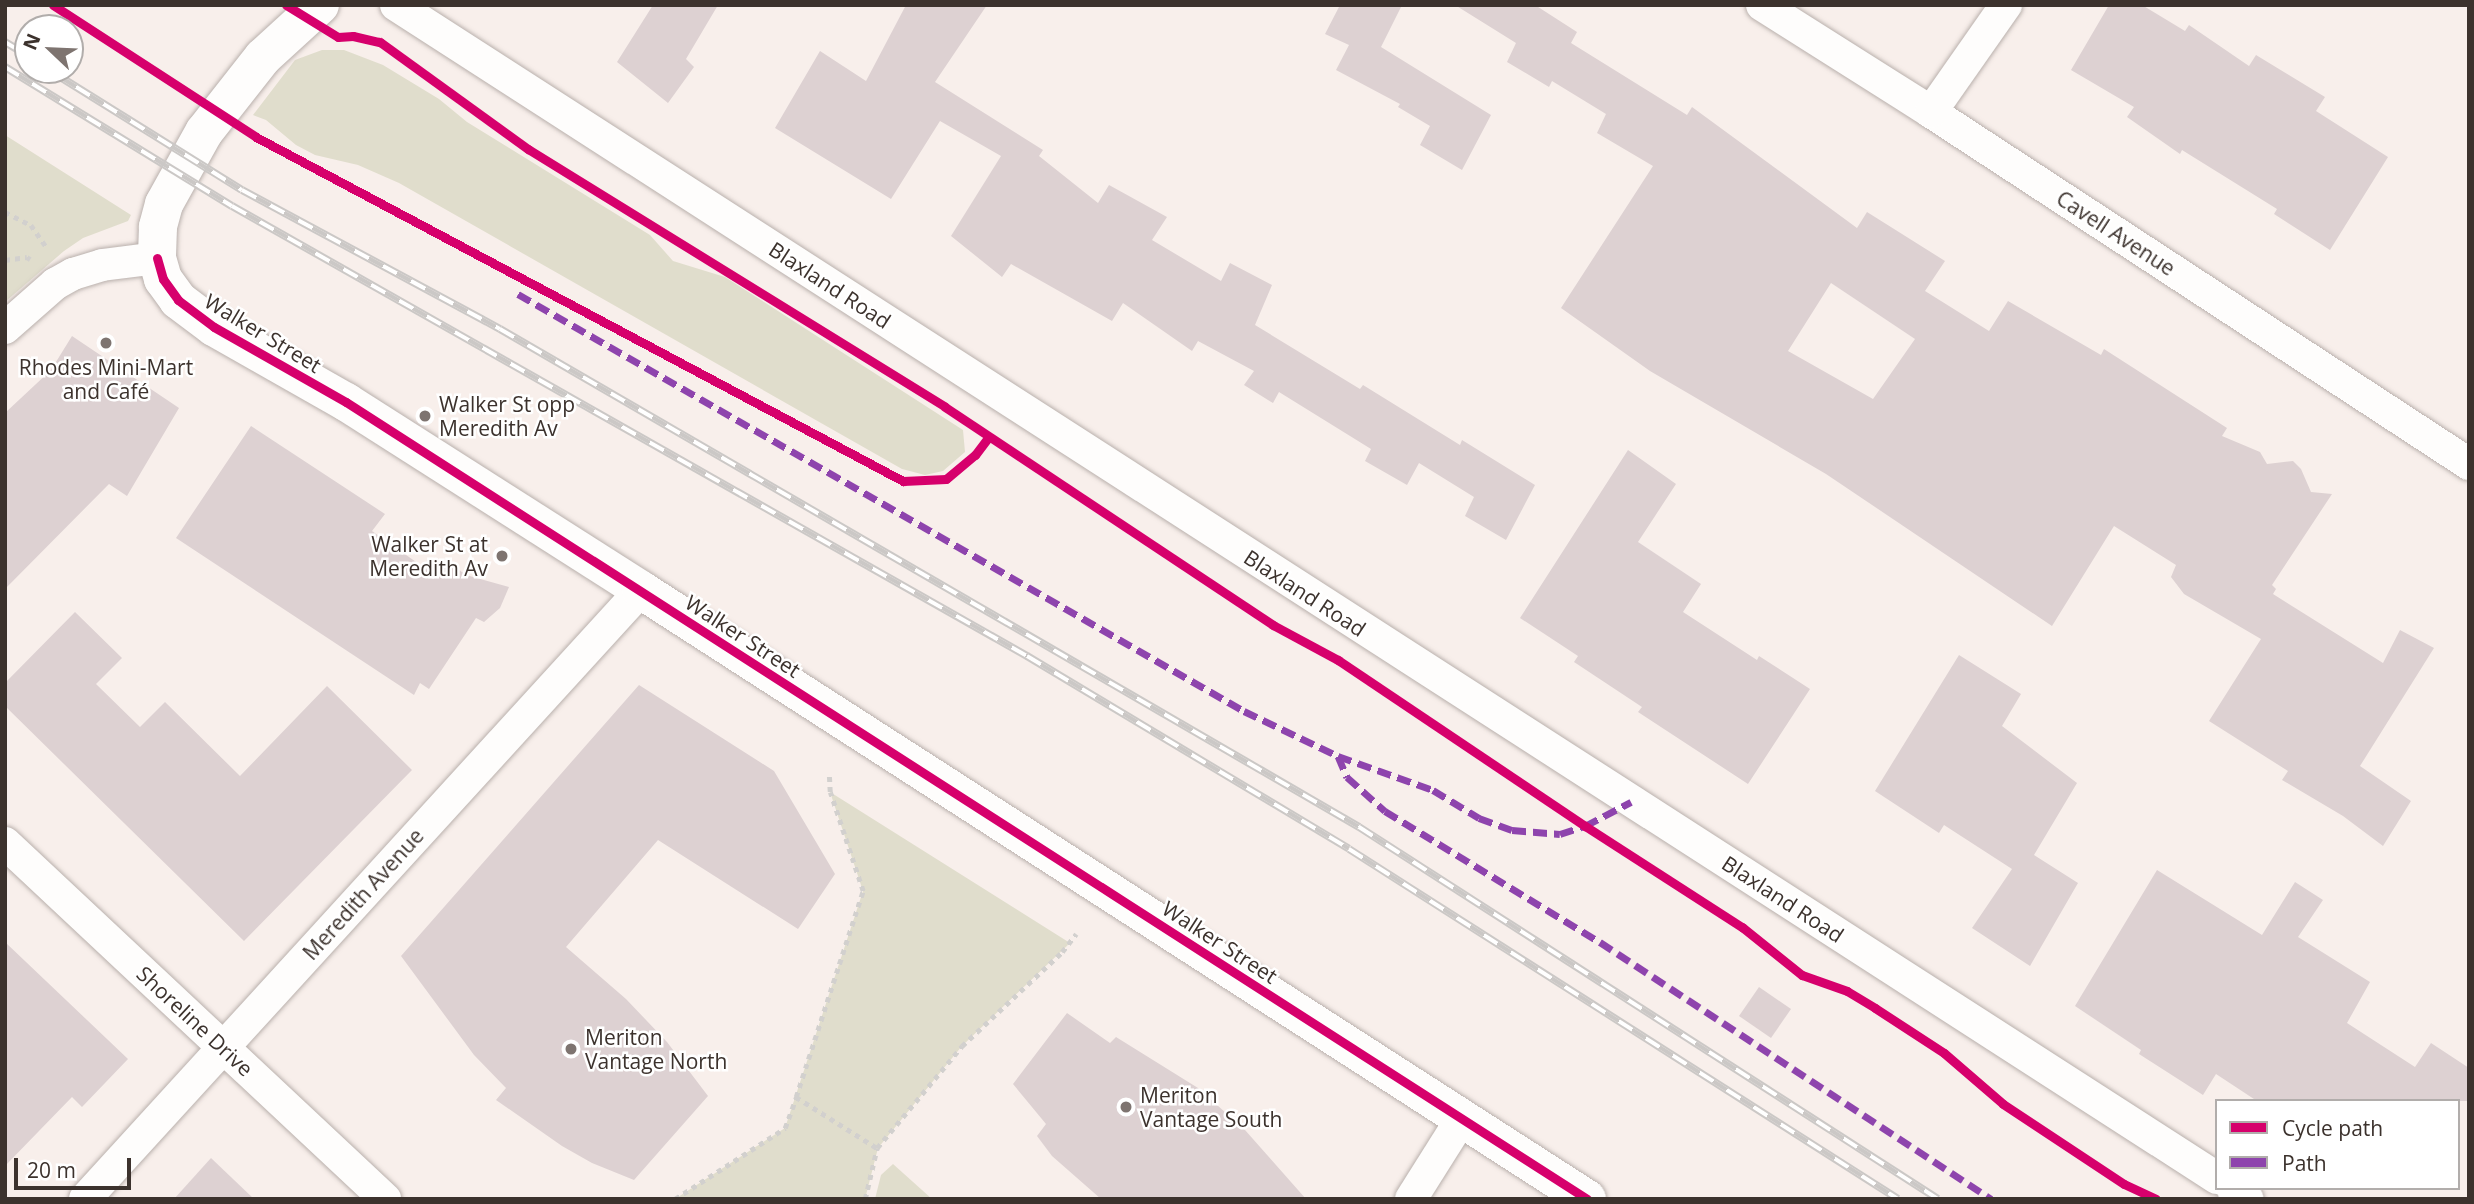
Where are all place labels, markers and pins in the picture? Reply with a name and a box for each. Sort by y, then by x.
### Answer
marker: Rhodes Mini-Mart and Café [98,335,114,351]
place label: Rhodes Mini-Mart and Café [19,354,193,404]
place label: Walker St opp Meredith Av [439,391,575,441]
marker: Walker St opp Meredith Av [417,408,433,424]
place label: Walker St at Meredith Av [369,531,488,581]
marker: Walker St at Meredith Av [494,548,510,564]
place label: Meriton Vantage North [585,1024,727,1074]
marker: Meriton Vantage North [563,1041,579,1057]
place label: Meriton Vantage South [1140,1082,1282,1132]
marker: Meriton Vantage South [1118,1099,1134,1115]

